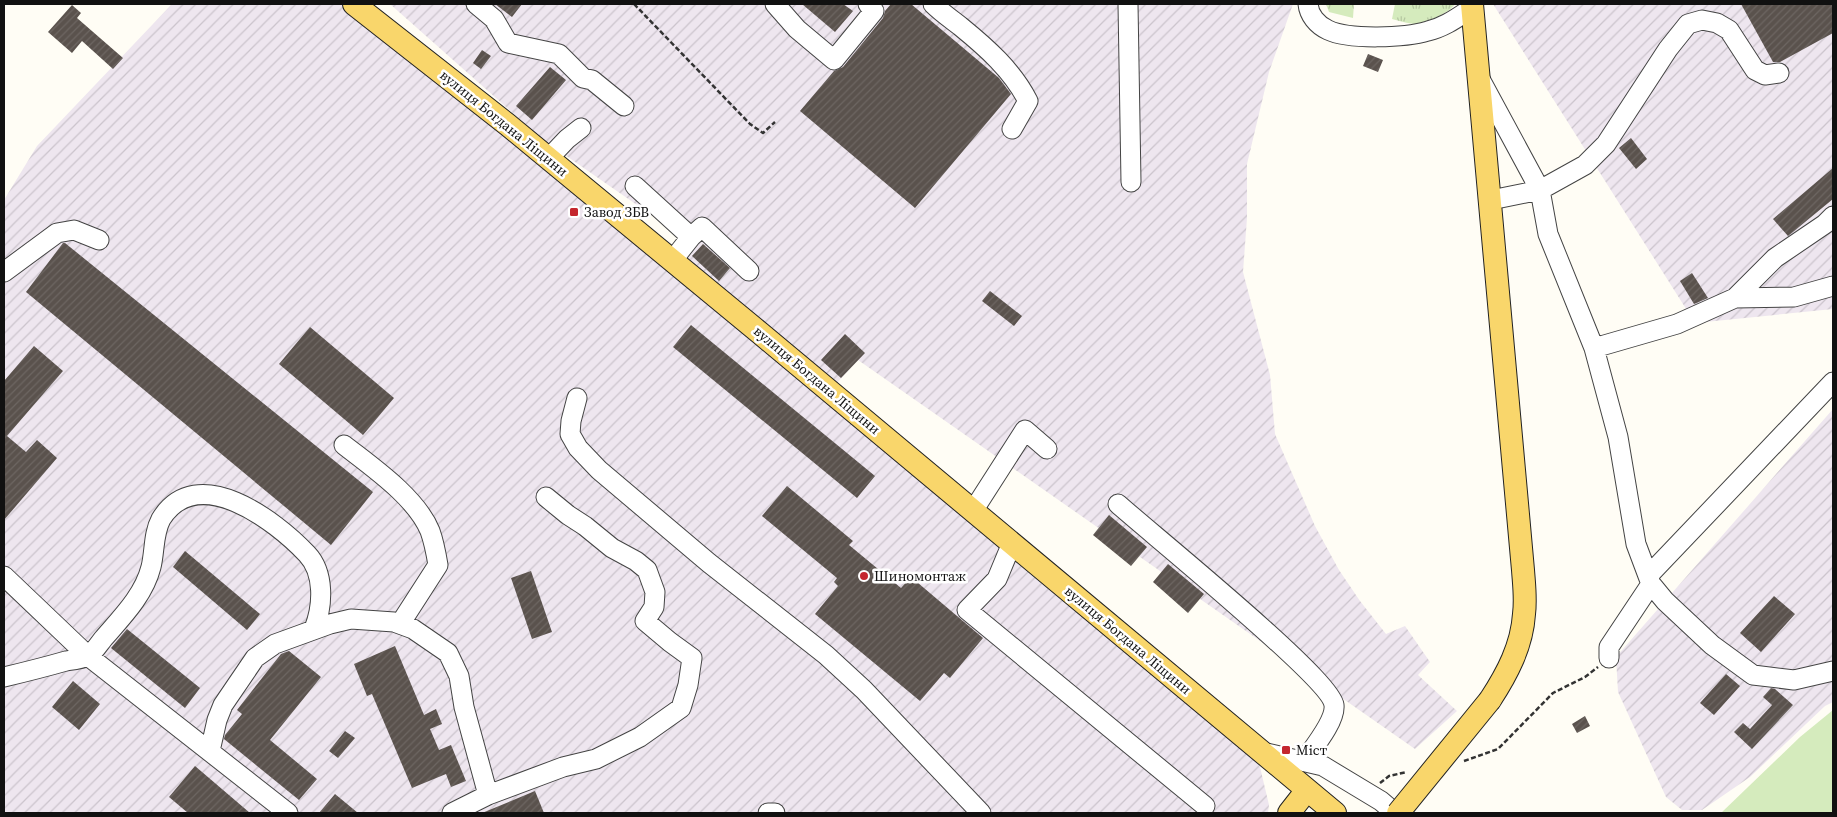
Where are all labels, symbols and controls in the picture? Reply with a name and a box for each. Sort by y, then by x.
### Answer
street label: вулиця Богдана Ліщини [436,65,572,181]
place label: Завод ЗБВ [584,202,649,222]
marker: Завод ЗБВ [568,206,580,218]
street label: вулиця Богдана Ліщини [749,321,885,439]
place label: Шиномонтаж [874,566,966,586]
marker: Шиномонтаж [858,570,870,582]
street label: вулиця Богдана Ліщини [1060,581,1196,699]
place label: Міст [1296,740,1328,760]
marker: Міст [1280,744,1292,756]

